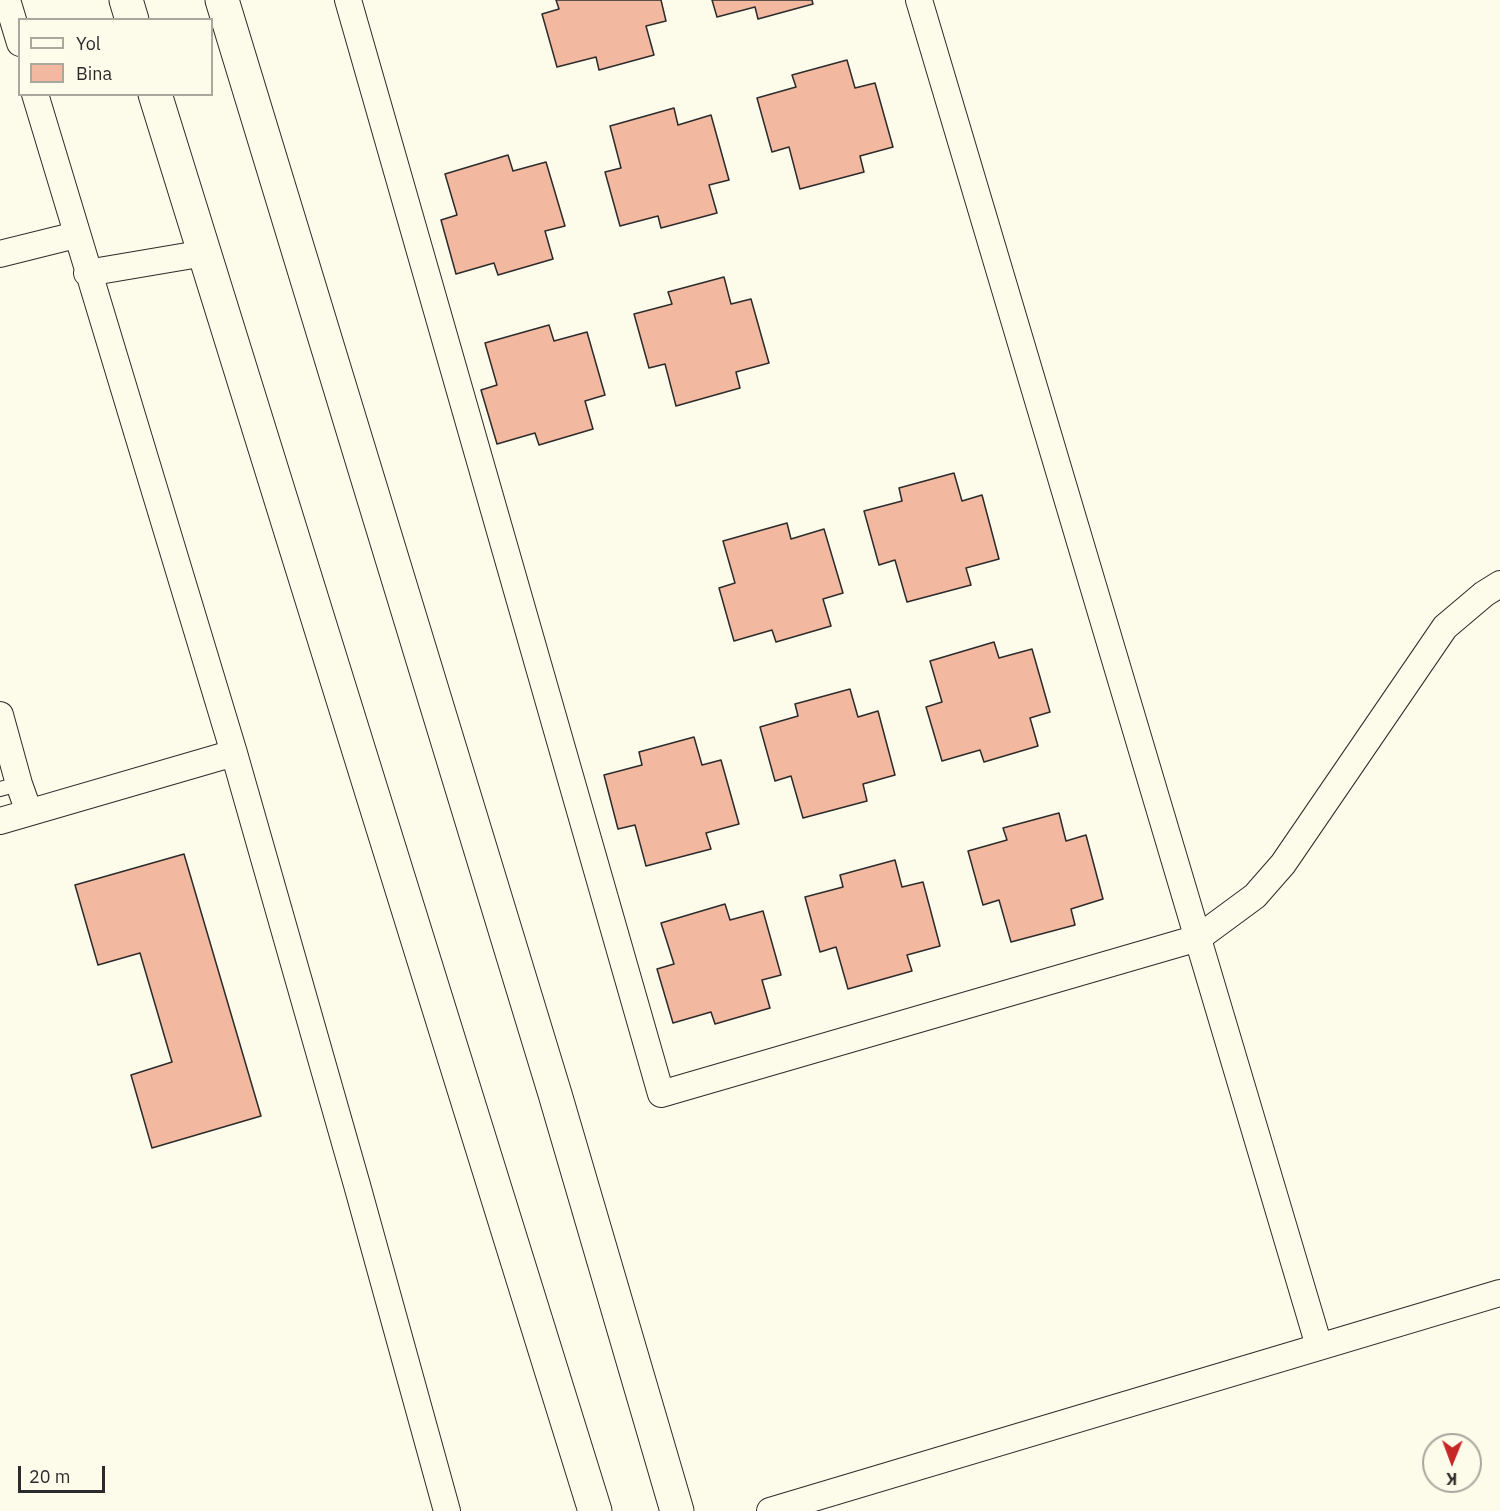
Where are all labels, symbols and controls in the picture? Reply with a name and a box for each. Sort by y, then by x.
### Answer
legend [18,18,213,96]
text: Yol [76,32,101,55]
text: Bina [76,62,112,85]
north arrow [1422,1433,1482,1493]
scale bar [21,1454,108,1492]
text: 20 m [29,1465,71,1488]
text: K [1446,1469,1457,1489]

